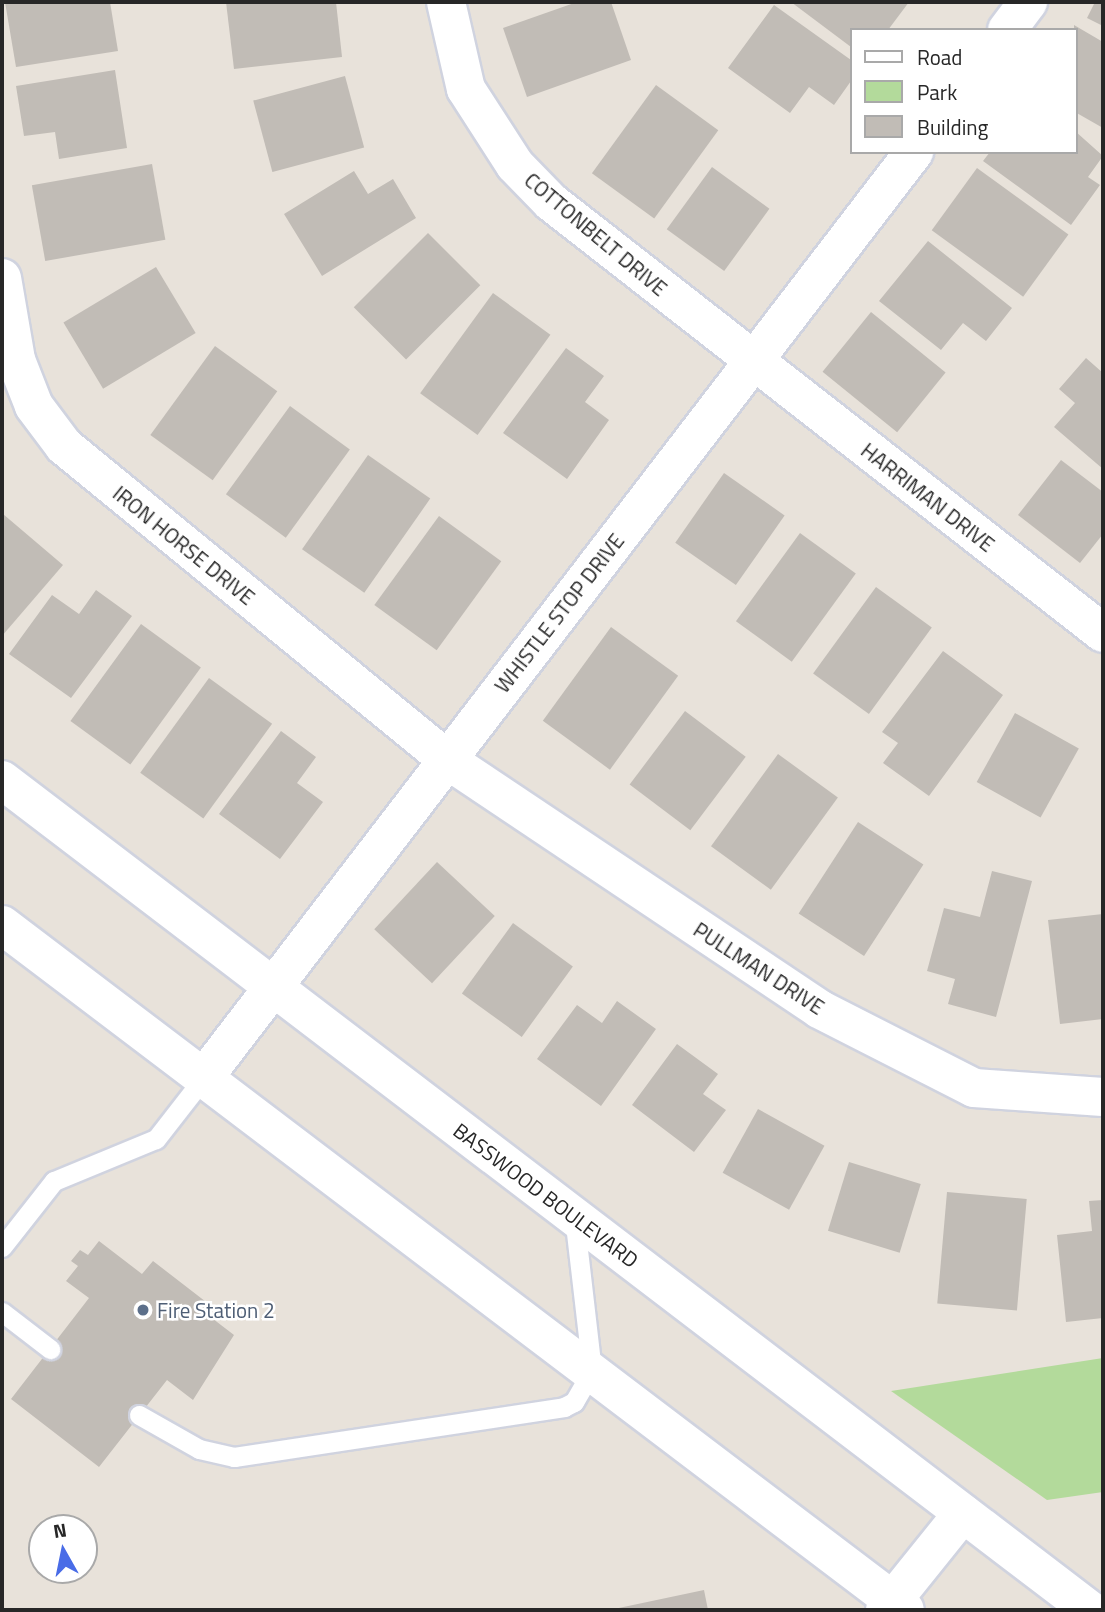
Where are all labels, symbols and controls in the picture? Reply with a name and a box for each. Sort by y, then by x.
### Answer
legend [850,28,1077,154]
text: Road [917,41,962,73]
text: Park [917,76,957,108]
text: Building [917,111,988,143]
street label: COTTONBELT DRIVE [520,167,672,301]
street label: HARRIMAN DRIVE [856,437,1000,557]
street label: IRON HORSE DRIVE [108,480,260,610]
street label: WHISTLE STOP DRIVE [489,528,629,698]
street label: PULLMAN DRIVE [689,916,829,1020]
street label: BASSWOOD BOULEVARD [449,1117,643,1273]
place label: Fire Station 2 [157,1297,275,1323]
marker: Fire Station 2 [135,1302,151,1318]
north arrow [28,1514,98,1584]
text: N [51,1514,69,1545]

